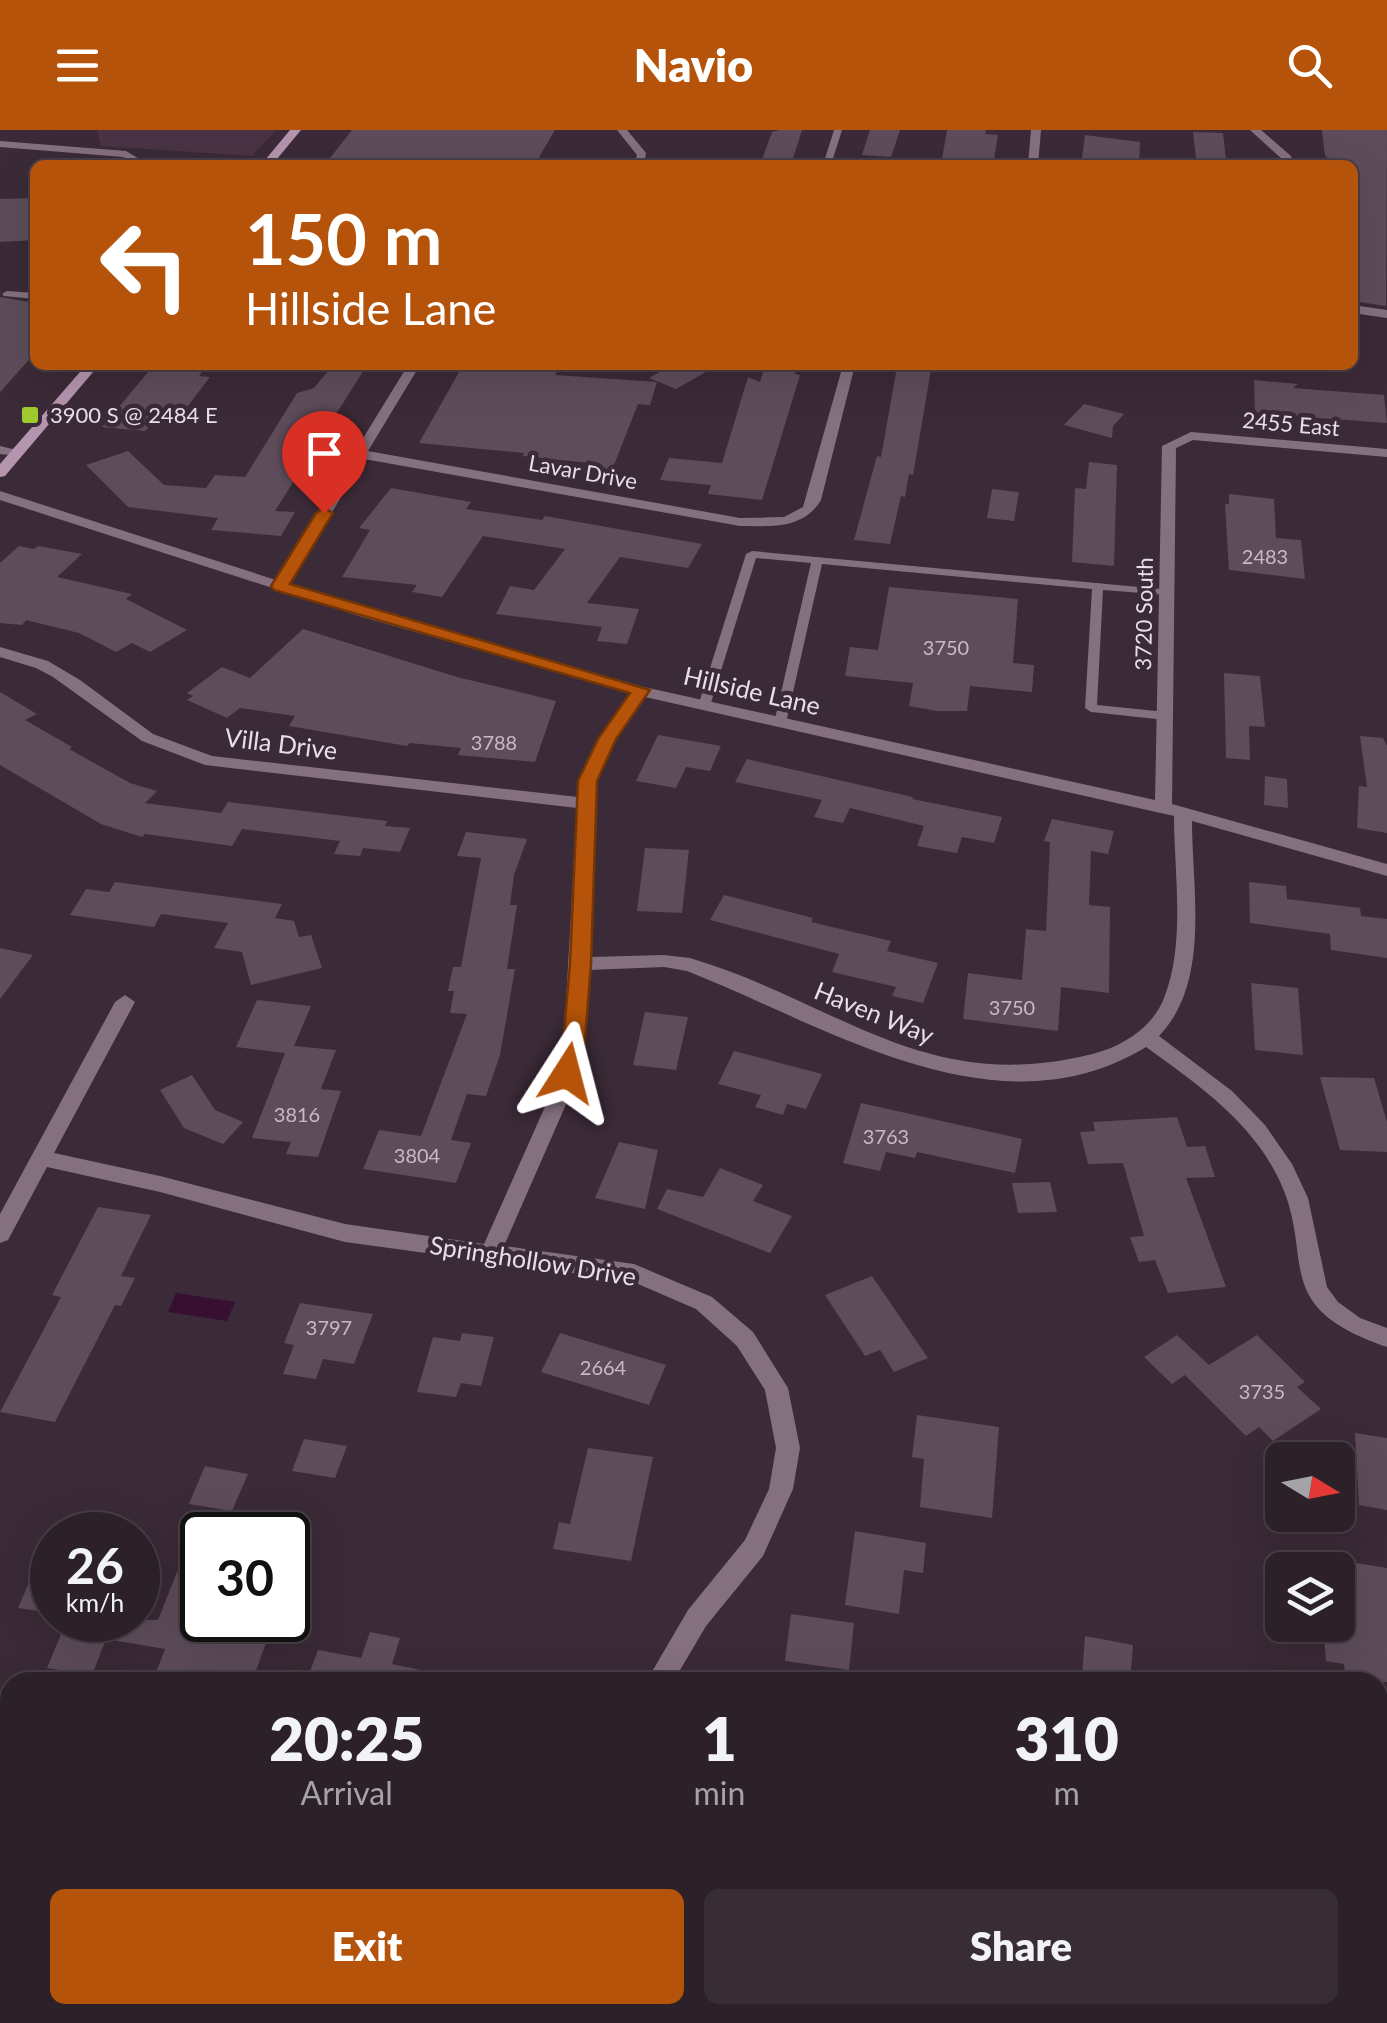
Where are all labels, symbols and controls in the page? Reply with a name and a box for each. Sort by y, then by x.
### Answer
icon: menu [50,38,105,93]
text: Navio [634,38,753,92]
icon: search [1282,38,1337,93]
text: 150 m [245,196,442,280]
icon: left [80,200,210,330]
text: Hillside Lane [245,281,496,335]
place label: 3900 S @ 2484 E [50,401,218,428]
marker: 3900 S @ 2484 E [19,404,41,426]
street label: 2455 East [1241,406,1341,441]
pin [282,411,367,514]
icon: arrive [297,426,352,481]
street label: Lavar Drive [527,449,639,494]
house number: 2483 [1242,544,1288,568]
street label: 3720 South [1129,557,1158,671]
house number: 3750 [923,635,969,659]
street label: Hillside Lane [681,660,824,720]
street label: Villa Drive [223,721,339,765]
house number: 3788 [471,730,517,754]
street label: Haven Way [810,975,939,1050]
house number: 3750 [989,995,1035,1019]
position arrow [515,1021,619,1125]
house number: 3816 [274,1102,320,1126]
house number: 3763 [863,1124,909,1148]
house number: 3804 [394,1143,441,1167]
street label: Springhollow Drive [428,1229,638,1291]
house number: 3797 [306,1315,352,1339]
house number: 2664 [580,1355,627,1379]
house number: 3735 [1239,1379,1285,1403]
north arrow [1265,1442,1355,1532]
map controls [1265,1442,1355,1642]
speed limit sign: 30 [180,1512,310,1642]
text: 26 [66,1535,124,1595]
button: layers [1265,1552,1355,1642]
text: km/h [66,1587,124,1617]
text: 20:25 [269,1702,424,1774]
text: 1 [702,1702,737,1774]
text: 310 [1014,1702,1119,1774]
text: Arrival [301,1773,393,1812]
text: min [693,1773,745,1812]
text: m [1053,1773,1080,1812]
button: Exit [50,1889,684,2004]
button: Share [704,1889,1338,2004]

